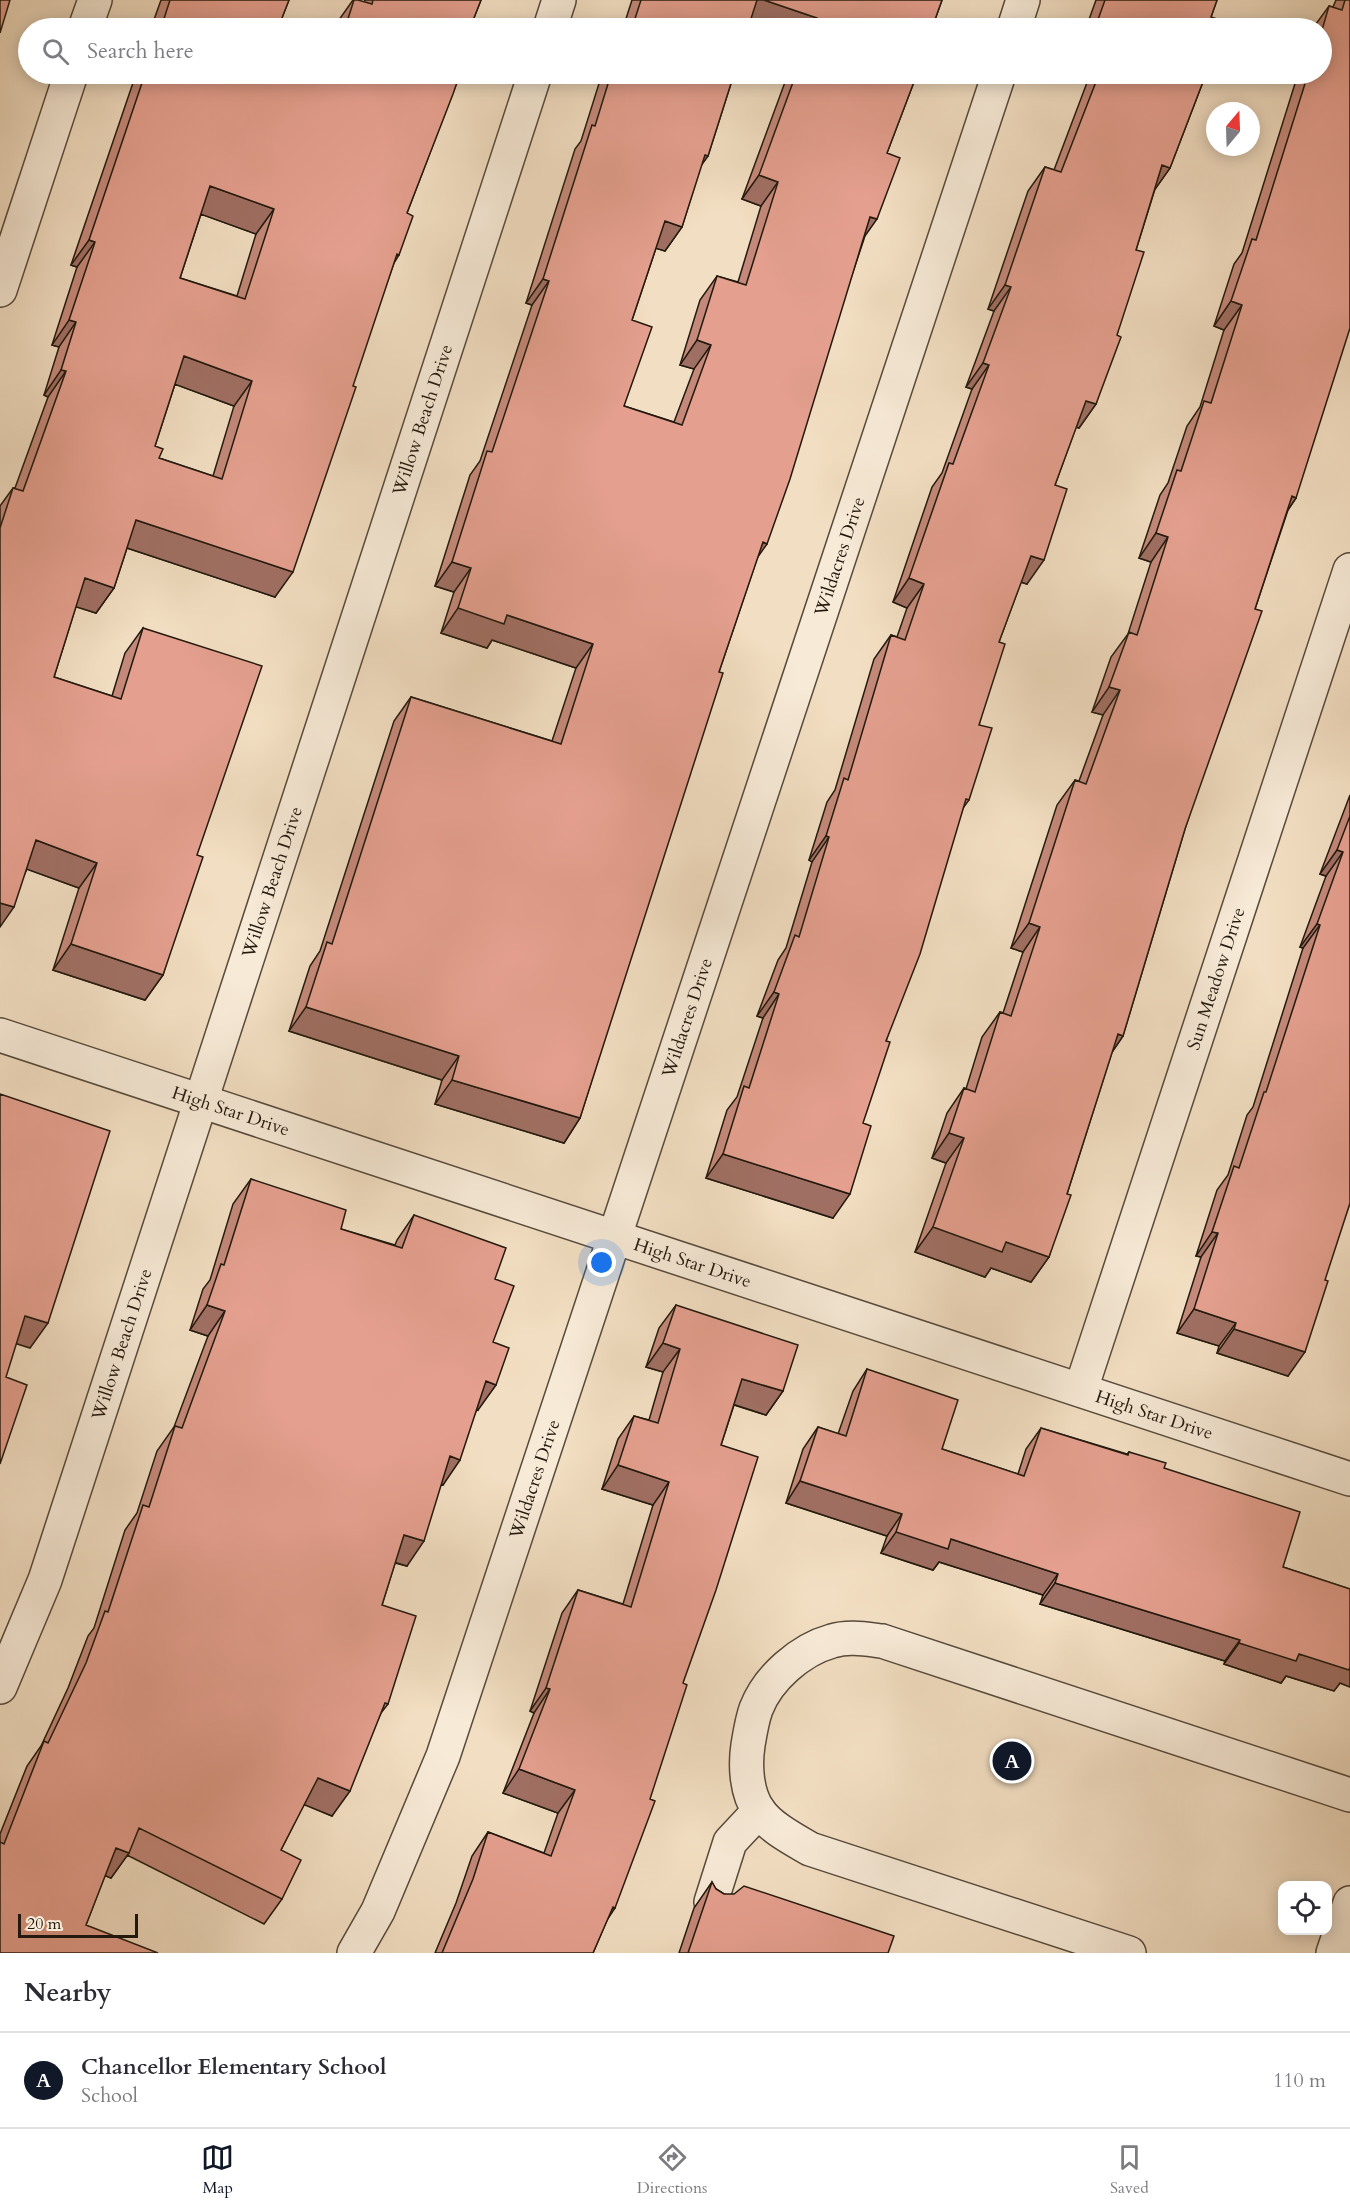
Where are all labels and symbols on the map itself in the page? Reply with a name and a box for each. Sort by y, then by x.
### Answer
north arrow [1206,102,1260,156]
street label: Willow Beach Drive [386,341,459,500]
street label: Wildacres Drive [808,494,871,620]
street label: Willow Beach Drive [236,803,309,962]
street label: Sun Meadow Drive [1181,904,1251,1053]
street label: Wildacres Drive [656,955,719,1082]
street label: High Star Drive [169,1080,293,1142]
street label: High Star Drive [630,1232,754,1294]
your location [587,1248,616,1277]
street label: Willow Beach Drive [86,1265,158,1424]
street label: High Star Drive [1092,1384,1216,1446]
street label: Wildacres Drive [503,1416,566,1543]
pin: A [992,1738,1032,1784]
scale bar [18,1911,138,1938]

